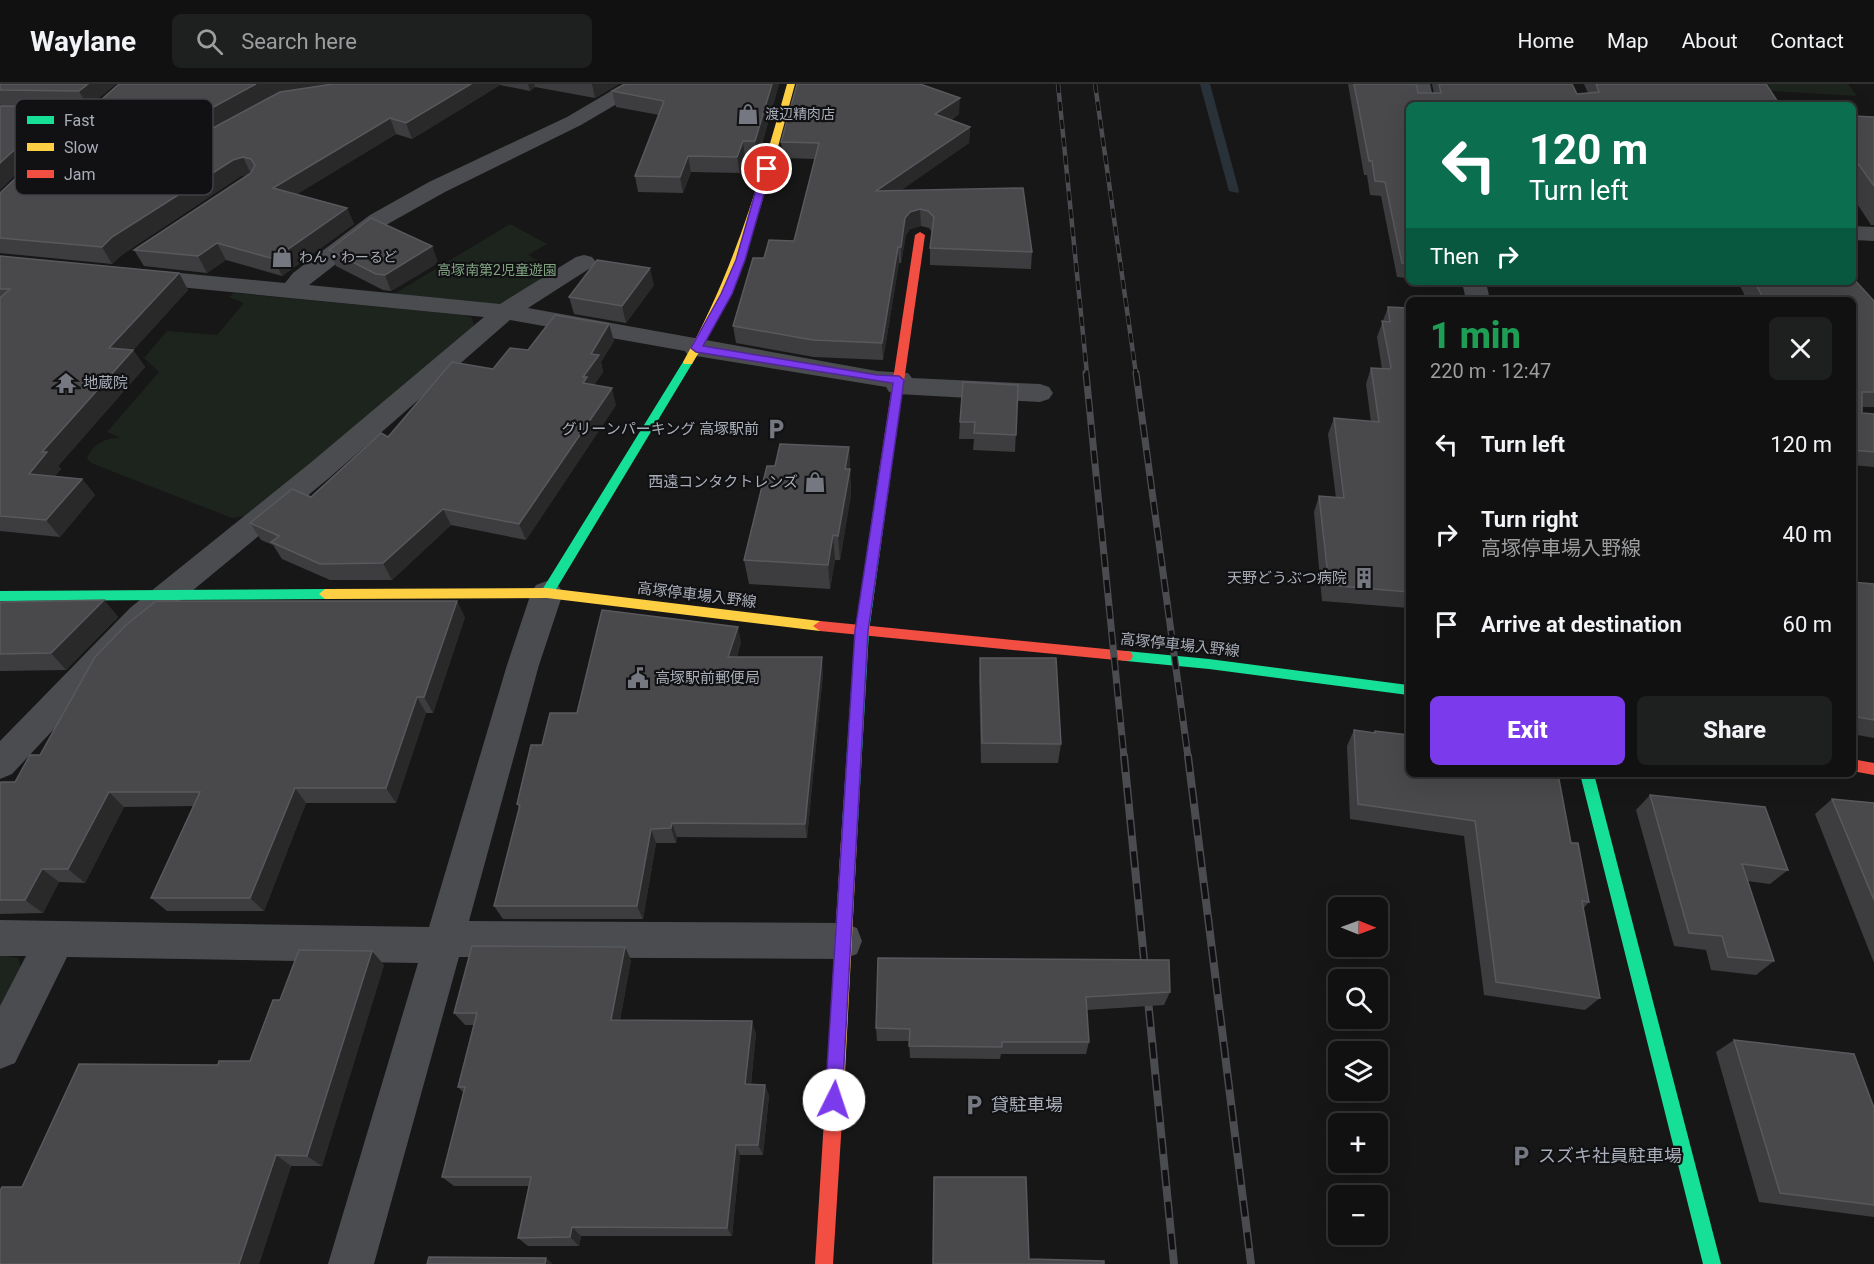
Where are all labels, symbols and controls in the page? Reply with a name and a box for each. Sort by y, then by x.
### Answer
search box [172,14,592,68]
text: Waylane [30,25,136,58]
icon: search [193,25,226,58]
text: Search here [241,29,357,54]
text: Home [1518,29,1574,53]
text: Map [1607,29,1649,53]
text: About [1682,29,1738,53]
text: Contact [1771,29,1844,53]
legend [15,99,213,195]
shop icon: 渡辺精肉店 [736,102,760,126]
place label: 渡辺精肉店 [765,106,835,122]
text: Fast [64,111,95,130]
text: 120 m [1529,125,1648,174]
icon: left [1430,126,1508,204]
text: Slow [64,138,99,157]
pin [741,143,792,194]
icon: arrive [750,152,783,185]
text: Jam [64,165,96,184]
text: Turn left [1529,175,1629,207]
icon: right [1491,240,1524,273]
text: Then [1430,244,1479,269]
shop icon: わん・わーるど [270,245,294,269]
place label: わん・わーるど [299,249,397,265]
park label: 高塚南第2児童遊園 [437,262,557,278]
text: 1 min [1430,315,1521,357]
button: close [1769,317,1832,380]
text: 220 m · 12:47 [1430,359,1551,383]
temple icon: 地蔵院 [54,371,78,395]
place label: 地蔵院 [83,374,128,392]
parking icon: グリーンパーキング 高塚駅前 [764,417,788,441]
place label: グリーンパーキング 高塚駅前 [561,420,759,438]
icon: left [1430,428,1463,461]
text: Turn left [1481,432,1565,457]
text: 120 m [1770,432,1832,457]
shop icon: 西遠コンタクトレンズ [803,470,827,494]
place label: 西遠コンタクトレンズ [648,473,798,491]
text: Turn right [1481,507,1578,532]
icon: right [1430,518,1463,551]
text: 40 m [1783,522,1832,547]
text: 高塚停車場入野線 [1481,536,1641,560]
building icon: 天野どうぶつ病院 [1352,566,1376,590]
place label: 天野どうぶつ病院 [1227,569,1347,587]
street label: 高塚停車場入野線 [636,579,758,611]
icon: arrive [1430,608,1463,641]
text: Arrive at destination [1481,612,1682,637]
text: 60 m [1783,612,1832,637]
street label: 高塚停車場入野線 [1119,630,1241,660]
public building icon: 高塚駅前郵便局 [626,666,650,690]
place label: 高塚駅前郵便局 [655,669,760,687]
button: Exit [1430,696,1625,765]
button: Share [1637,696,1832,765]
north arrow [1328,897,1388,957]
map controls [1328,897,1388,1245]
button: search [1328,969,1388,1029]
button: layers [1328,1041,1388,1101]
position arrow [802,1068,866,1132]
parking icon: 貸駐車場 [962,1093,986,1117]
place label: 貸駐車場 [991,1094,1063,1115]
button: + [1328,1113,1388,1173]
parking icon: スズキ社員駐車場 [1509,1144,1533,1168]
place label: スズキ社員駐車場 [1538,1145,1682,1166]
button: − [1328,1185,1388,1245]

